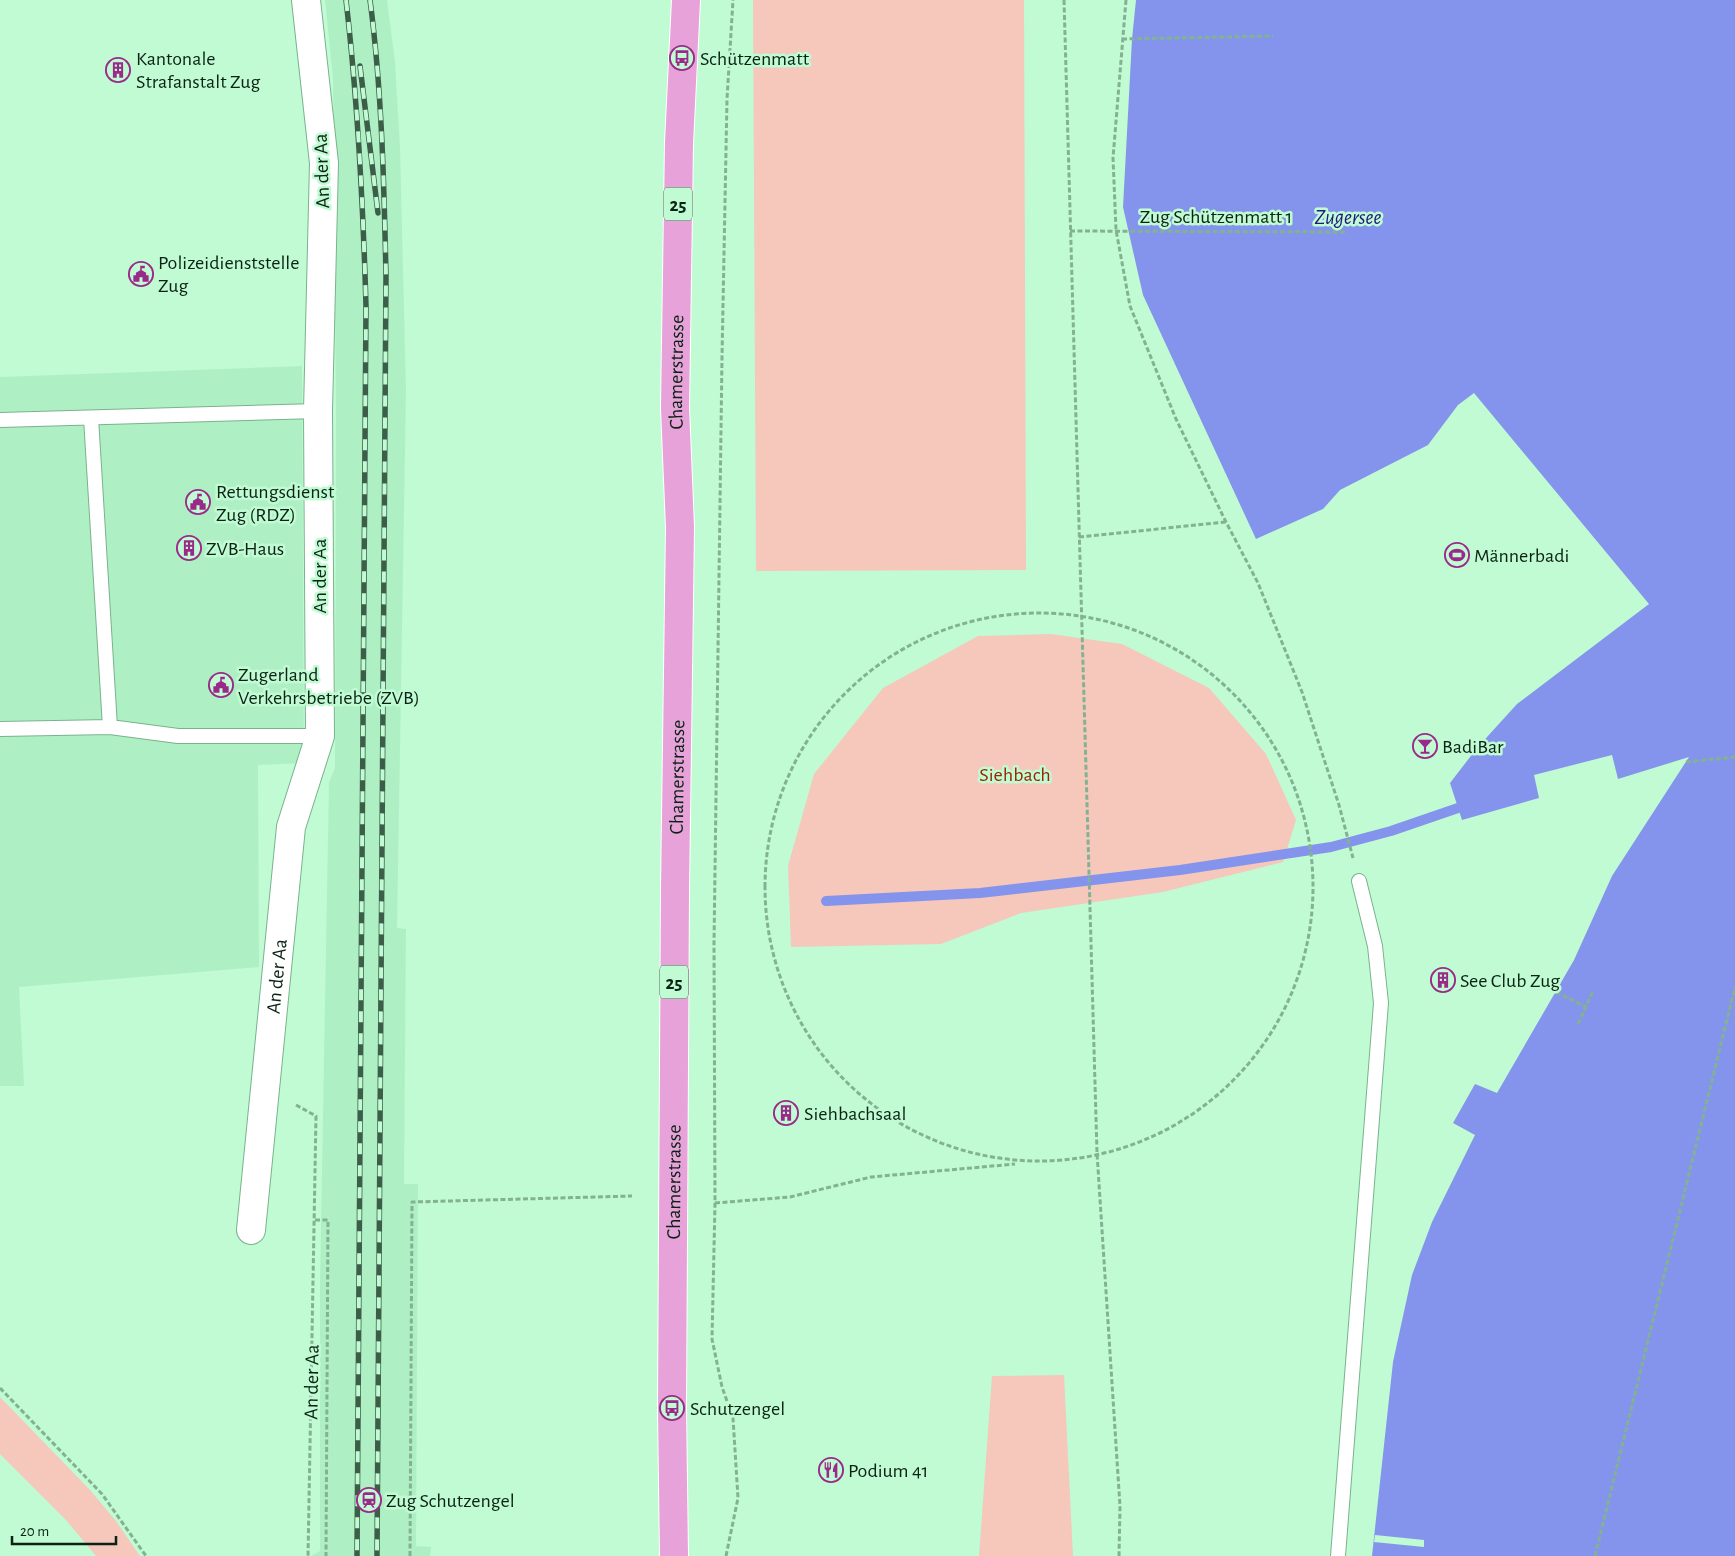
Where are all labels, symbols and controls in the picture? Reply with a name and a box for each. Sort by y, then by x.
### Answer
bus stop icon: Schützenmatt [669,45,695,71]
place label: Kantonale Strafanstalt Zug [136,49,260,92]
place label: Schützenmatt [700,49,810,69]
building icon: Kantonale Strafanstalt Zug [105,57,131,83]
street label: An der Aa [311,133,333,209]
road number: 25 [664,188,692,220]
street label: Zug Schützenmatt 1 [1140,207,1292,227]
water label: Zugersee [1315,207,1381,228]
place label: Polizeidienststelle Zug [158,253,300,296]
public building icon: Polizeidienststelle Zug [128,261,154,287]
street label: Chamerstrasse [666,315,687,430]
place label: Rettungsdienst Zug (RDZ) [216,482,335,525]
public building icon: Rettungsdienst Zug (RDZ) [185,489,211,515]
building icon: ZVB-Haus [176,535,202,561]
street label: An der Aa [310,538,330,614]
place label: ZVB-Haus [206,539,284,559]
sports icon: Männerbadi [1444,542,1470,568]
place label: Männerbadi [1474,546,1569,566]
place label: Zugerland Verkehrsbetriebe (ZVB) [238,665,420,708]
public building icon: Zugerland Verkehrsbetriebe (ZVB) [208,672,234,698]
street label: Chamerstrasse [667,719,688,835]
bar icon: BadiBar [1412,733,1438,759]
place label: BadiBar [1442,737,1504,757]
park label: Siehbach [979,765,1051,785]
street label: An der Aa [264,938,291,1015]
road number: 25 [660,966,688,999]
building icon: See Club Zug [1430,967,1456,993]
place label: See Club Zug [1460,971,1560,991]
building icon: Siehbachsaal [773,1100,799,1126]
place label: Siehbachsaal [804,1104,906,1124]
street label: Chamerstrasse [664,1125,685,1240]
street label: An der Aa [301,1344,323,1420]
bus stop icon: Schutzengel [659,1395,685,1421]
place label: Schutzengel [690,1399,785,1419]
restaurant icon: Podium 41 [818,1457,844,1483]
place label: Podium 41 [848,1461,928,1481]
station icon: Zug Schutzengel [356,1487,382,1513]
place label: Zug Schutzengel [386,1491,515,1511]
scale bar [12,1514,116,1546]
text: 20 m [20,1524,49,1539]

